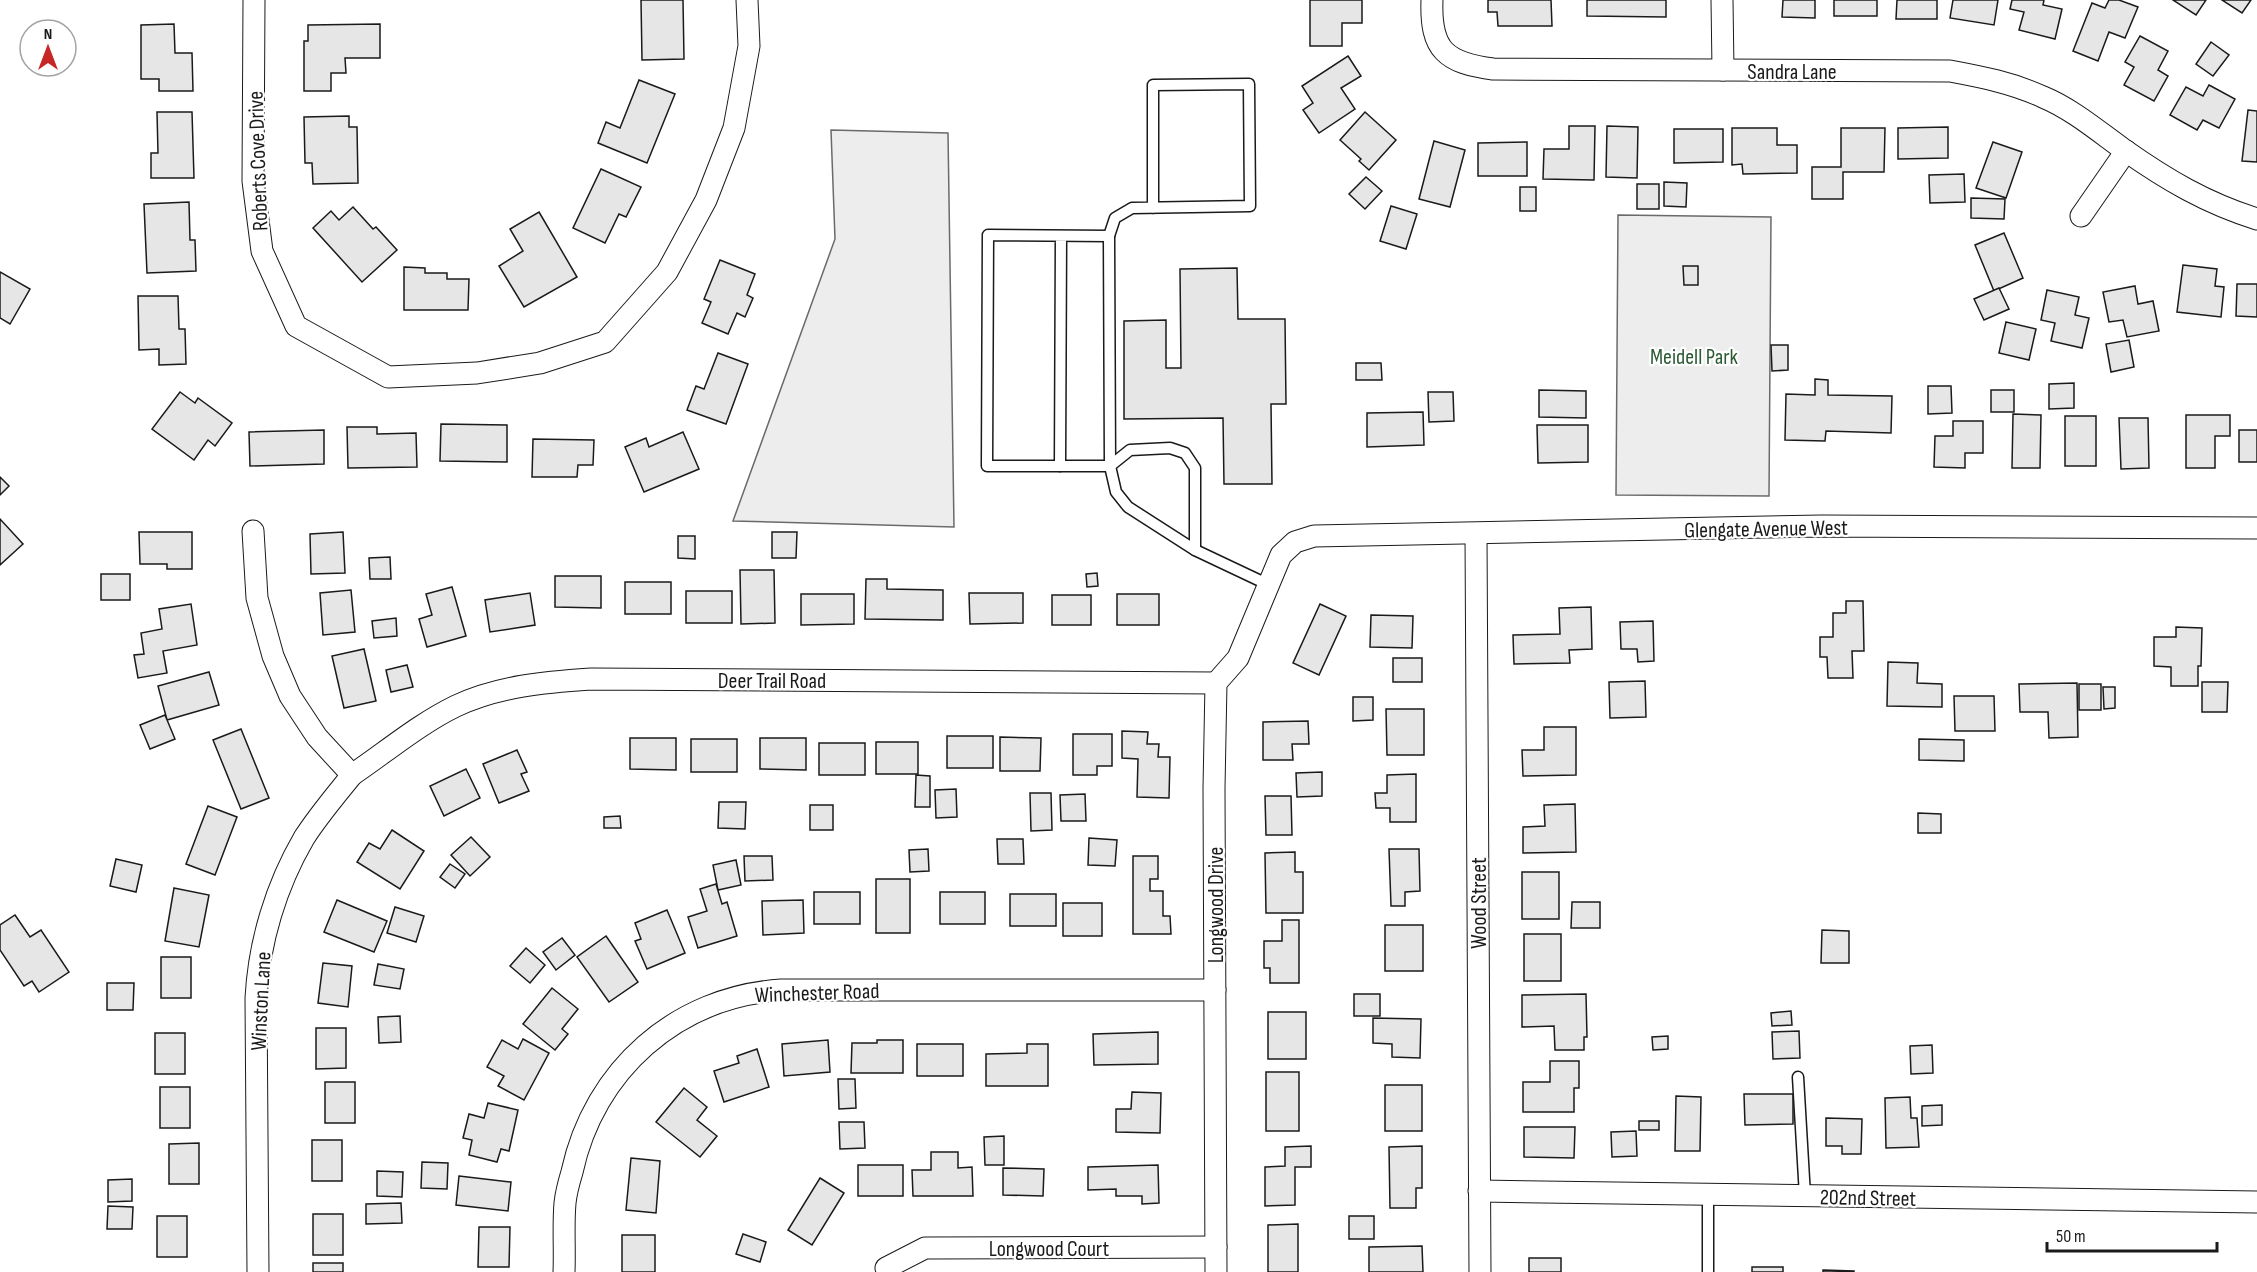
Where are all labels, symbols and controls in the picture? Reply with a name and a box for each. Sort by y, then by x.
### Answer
north arrow [18,18,78,78]
text: N [44,25,52,44]
street label: Sandra Lane [1747,59,1837,86]
street label: Roberts Cove Drive [243,90,274,231]
park label: Meidell Park [1650,344,1739,371]
street label: Glengate Avenue West [1684,515,1848,544]
street label: Deer Trail Road [718,668,826,695]
street label: Longwood Drive [1203,847,1230,963]
street label: Wood Street [1466,857,1493,949]
street label: Winston Lane [245,951,278,1051]
street label: Winchester Road [754,978,880,1009]
street label: 202nd Street [1820,1184,1917,1213]
scale bar [2047,1215,2216,1253]
text: 50 m [2056,1226,2086,1247]
street label: Longwood Court [989,1236,1109,1263]

